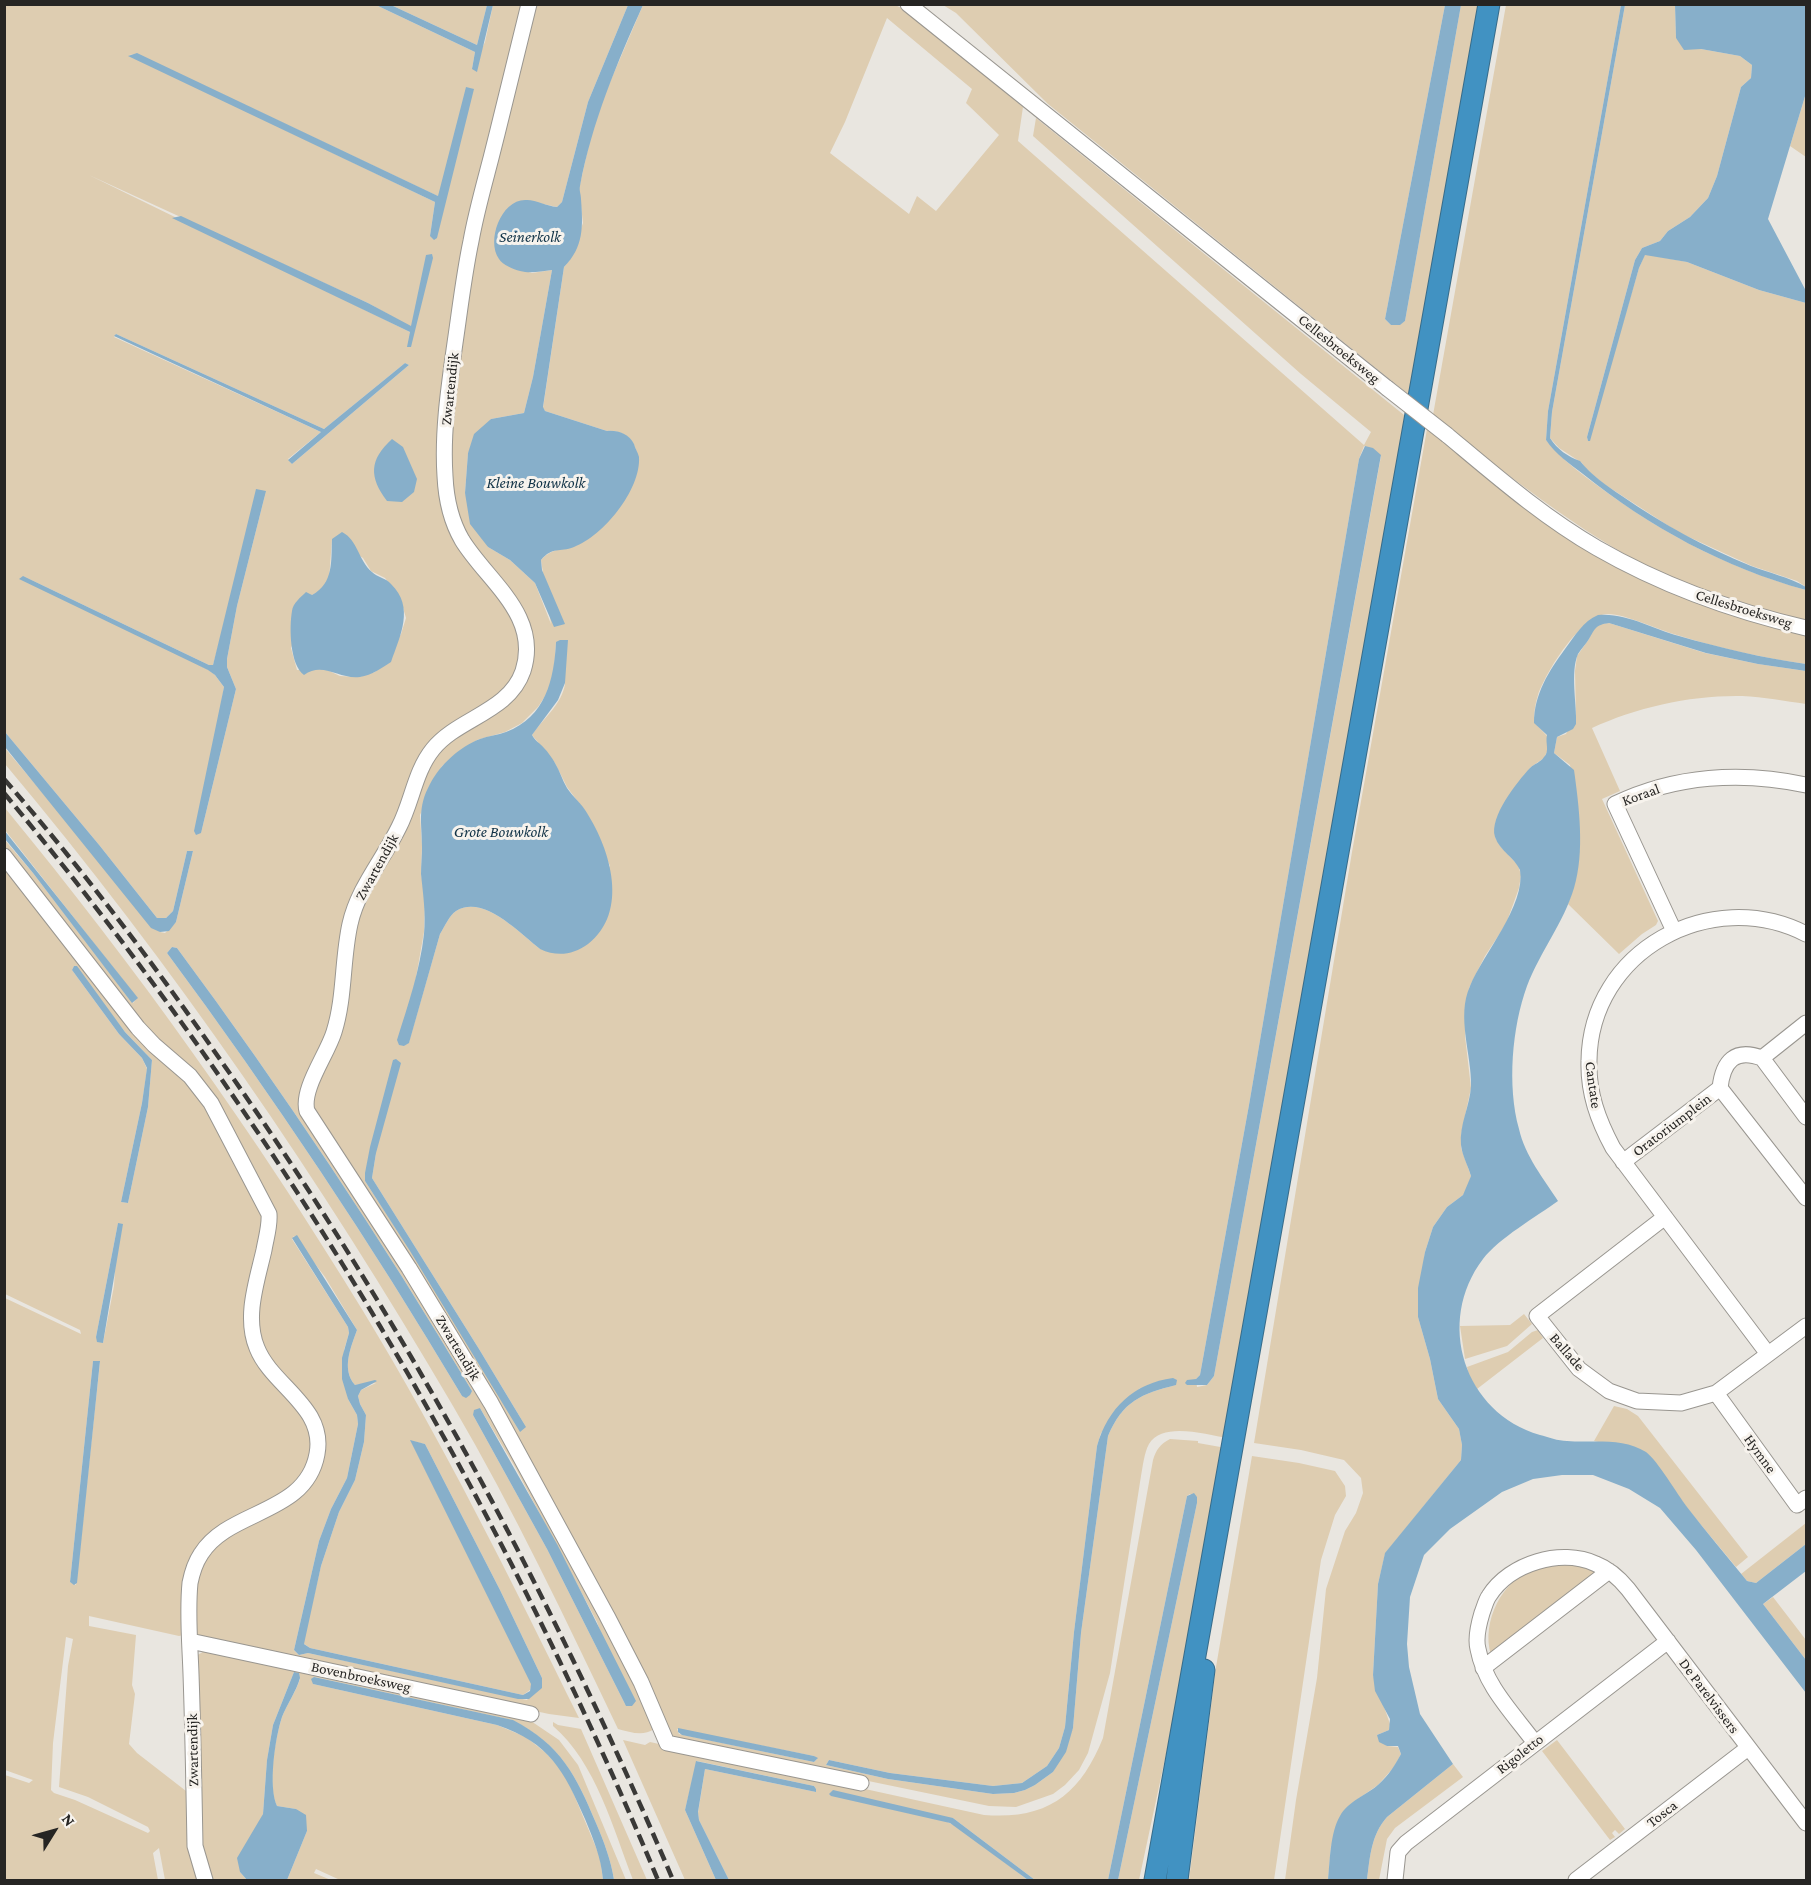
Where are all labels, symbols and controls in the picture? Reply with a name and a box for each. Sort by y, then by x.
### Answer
water label: Seinerkolk [499,227,561,247]
street label: Cellesbroeksweg [1294,311,1384,387]
street label: Zwartendijk [437,352,463,426]
water label: Kleine Bouwkolk [486,473,586,493]
street label: Cellesbroeksweg [1694,586,1794,632]
street label: Koraal [1620,780,1662,810]
water label: Grote Bouwkolk [454,822,548,842]
street label: Zwartendijk [351,831,403,903]
street label: Cantate [1581,1060,1605,1110]
street label: Oratoriumplein [1629,1090,1715,1160]
street label: Zwartendijk [431,1312,485,1384]
street label: Ballade [1546,1329,1588,1375]
street label: Hymne [1740,1431,1780,1477]
street label: De Parelvissers [1675,1655,1743,1737]
street label: Bovenbroeksweg [310,1658,412,1696]
street label: Zwartendijk [183,1713,203,1787]
street label: Rigoletto [1493,1730,1547,1778]
street label: Tosca [1643,1796,1681,1832]
north arrow [24,1801,84,1861]
text: N [59,1810,79,1829]

